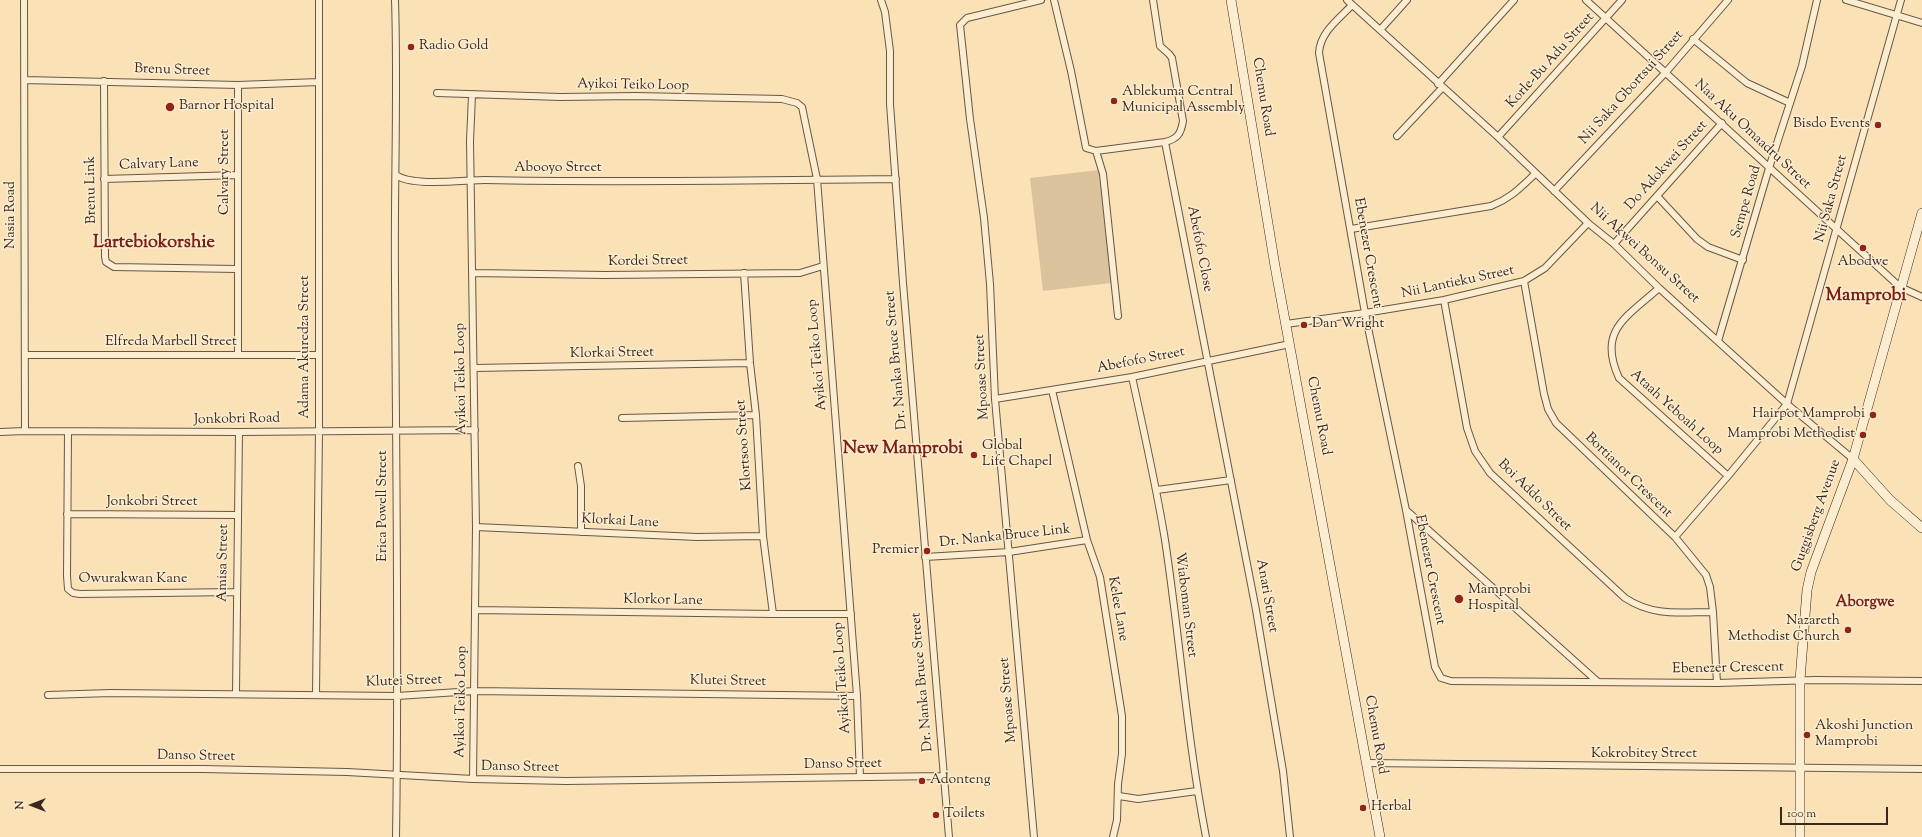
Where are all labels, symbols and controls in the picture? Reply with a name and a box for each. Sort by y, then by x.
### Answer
street label: Korle-Bu Adu Street [1504,10,1598,112]
street label: Nii Saka Gbortsui Street [1576,28,1688,148]
place label: Radio Gold [419,39,488,55]
marker: Radio Gold [406,42,416,52]
street label: Chemu Road [1247,56,1277,138]
street label: Brenu Street [134,61,210,81]
street label: Ayikoi Teiko Loop [577,77,689,95]
street label: Naa Aku Omaadru Street [1690,77,1814,193]
place label: Ablekuma Central Municipal Assembly [1122,85,1245,118]
marker: Ablekuma Central Municipal Assembly [1109,96,1119,106]
place label: Barnor Hospital [179,99,274,115]
marker: Barnor Hospital [164,101,176,113]
place label: Bisdo Events [1793,117,1870,133]
street label: Do Adokwei Street [1622,118,1712,214]
marker: Bisdo Events [1873,120,1883,130]
street label: Calvary Street [218,129,234,215]
street label: Nii Saka Street [1812,153,1852,245]
street label: Calvary Lane [119,155,199,175]
street label: Brenu Link [83,156,101,224]
street label: Abooyo Street [514,161,602,177]
street label: Sempe Road [1729,164,1765,240]
street label: Nasia Road [4,181,20,249]
street label: Ebenezer Crescent [1349,197,1385,309]
street label: Nii Akwei Bonsu Street [1586,200,1702,308]
street label: Abefofo Close [1182,204,1216,294]
district label: Lartebiokorshie [93,233,215,255]
marker: Abodwe [1858,243,1868,253]
street label: Kordei Street [608,253,688,271]
place label: Abodwe [1838,255,1888,271]
street label: Nii Lantieku Street [1400,263,1516,303]
street label: Adama Akuredza Street [298,275,314,419]
district label: Mamprobi [1826,286,1906,308]
street label: Dr. Nanka Bruce Street [883,290,911,430]
street label: Ayikoi Teiko Loop [805,298,831,412]
place label: Dan Wright [1312,317,1384,333]
marker: Dan Wright [1299,320,1309,330]
street label: Ayikoi Teiko Loop [453,323,471,435]
street label: Mpoase Street [972,334,994,420]
street label: Elfreda Marbell Street [105,335,237,351]
street label: Abefofo Street [1096,344,1186,378]
street label: Klorkai Street [570,345,654,363]
street label: Ataah Yeboah Loop [1626,367,1726,459]
street label: Chemu Road [1302,375,1334,457]
street label: Klortsoo Street [733,399,757,491]
place label: Hairpot Mamprobi [1752,407,1865,423]
marker: Hairpot Mamprobi [1868,410,1878,420]
street label: Jonkobri Road [194,411,280,429]
place label: Mamprobi Methodist [1727,427,1855,443]
street label: Bortianor Crescent [1581,430,1675,522]
marker: Mamprobi Methodist [1858,430,1868,440]
district label: New Mamprobi [843,439,963,461]
place label: Global Life Chapel [982,439,1052,472]
street label: Erica Powell Street [376,450,392,562]
marker: Global Life Chapel [969,450,979,460]
street label: Boi Addo Street [1493,456,1575,536]
street label: Guggisberg Avenue [1789,457,1845,575]
street label: Jonkobri Street [107,495,197,511]
street label: Klorkai Lane [581,512,659,532]
street label: Ebenezer Crescent [1410,514,1448,626]
street label: Dr. Nanka Bruce Link [939,522,1071,552]
street label: Amisa Street [215,524,233,602]
place label: Premier [872,543,919,559]
marker: Premier [922,546,932,556]
street label: Wiaboman Street [1170,551,1200,659]
street label: Anari Street [1251,558,1281,634]
street label: Owurakwan Kane [79,572,187,588]
street label: Kelee Lane [1103,575,1131,643]
place label: Mamprobi Hospital [1468,583,1531,616]
street label: Klorkor Lane [623,592,703,610]
marker: Mamprobi Hospital [1453,593,1465,605]
district label: Aborgwe [1835,594,1895,612]
street label: Dr. Nanka Bruce Street [909,612,937,752]
place label: Nazareth Methodist Church [1728,614,1840,646]
street label: Ayikoi Teiko Loop [831,622,855,734]
marker: Nazareth Methodist Church [1843,625,1853,635]
street label: Ayikoi Teiko Loop [453,646,471,758]
street label: Mpoase Street [997,657,1021,743]
street label: Ebenezer Crescent [1672,660,1784,678]
street label: Klutei Street [366,672,442,692]
street label: Klutei Street [690,673,766,691]
street label: Chemu Road [1360,694,1390,776]
place label: Akoshi Junction Mamprobi [1815,719,1913,752]
marker: Akoshi Junction Mamprobi [1802,730,1812,740]
street label: Kokrobitey Street [1591,747,1697,763]
street label: Danso Street [157,748,235,766]
street label: Danso Street [804,756,882,774]
street label: Danso Street [481,759,559,777]
place label: Adonteng [930,773,991,789]
marker: Adonteng [917,776,927,786]
north arrow [12,785,52,825]
scale bar [1782,799,1890,825]
place label: Herbal [1371,800,1412,816]
text: N [12,801,28,809]
marker: Herbal [1358,803,1368,813]
text: 100 m [1787,805,1816,823]
place label: Toilets [944,807,985,823]
marker: Toilets [931,810,941,820]

